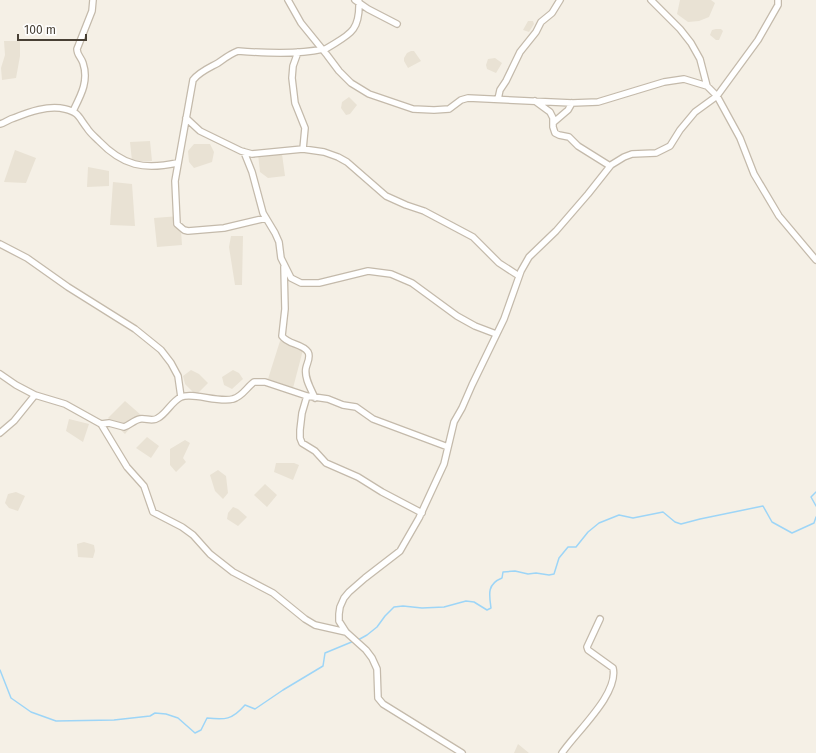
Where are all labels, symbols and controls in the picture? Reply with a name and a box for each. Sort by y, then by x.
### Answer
scale bar [18,16,86,42]
text: 100 m [24,23,56,37]

